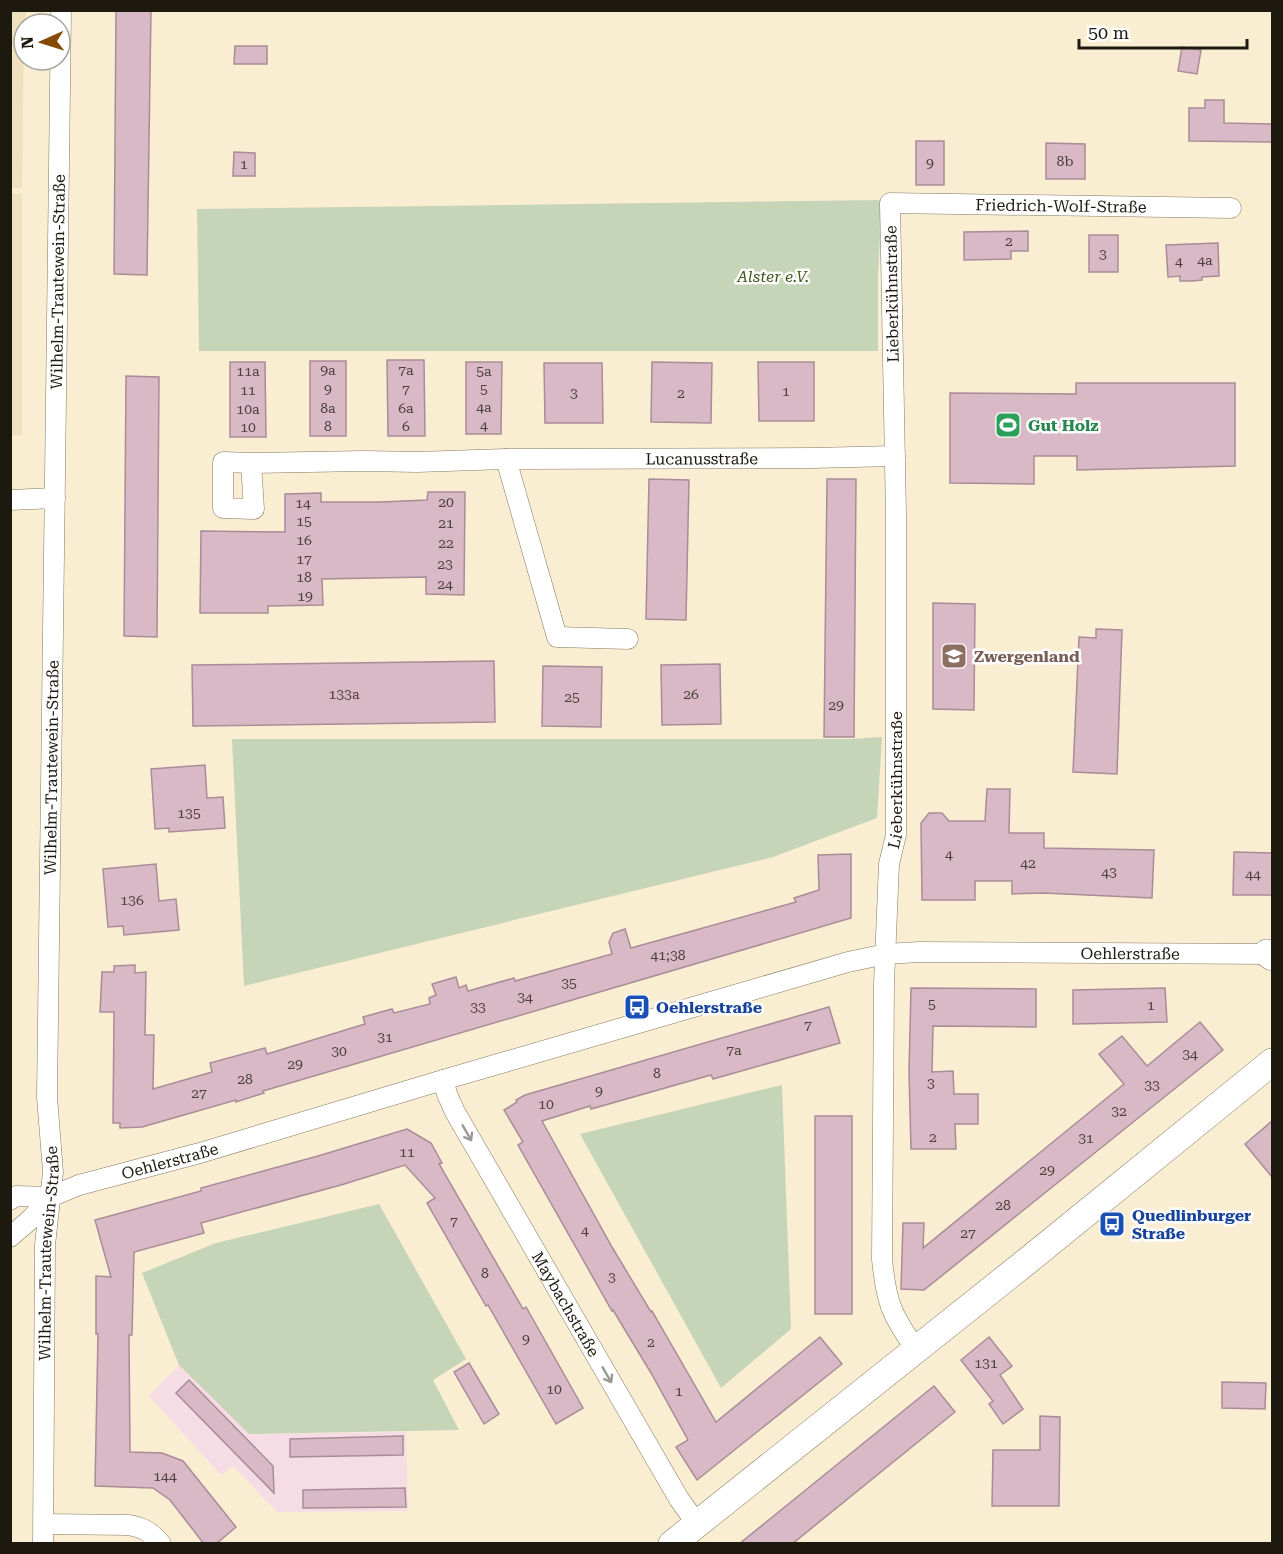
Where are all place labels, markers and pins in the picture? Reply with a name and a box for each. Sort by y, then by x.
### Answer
sports icon: Gut Holz [993,410,1023,440]
place label: Gut Holz [1028,416,1099,435]
school or university icon: Zwergenland [939,641,969,671]
place label: Zwergenland [974,647,1080,666]
bus stop icon: Oehlerstraße [622,992,652,1022]
place label: Oehlerstraße [656,998,762,1017]
place label: Quedlinburger Straße [1132,1206,1251,1243]
bus stop icon: Quedlinburger Straße [1097,1209,1127,1239]

